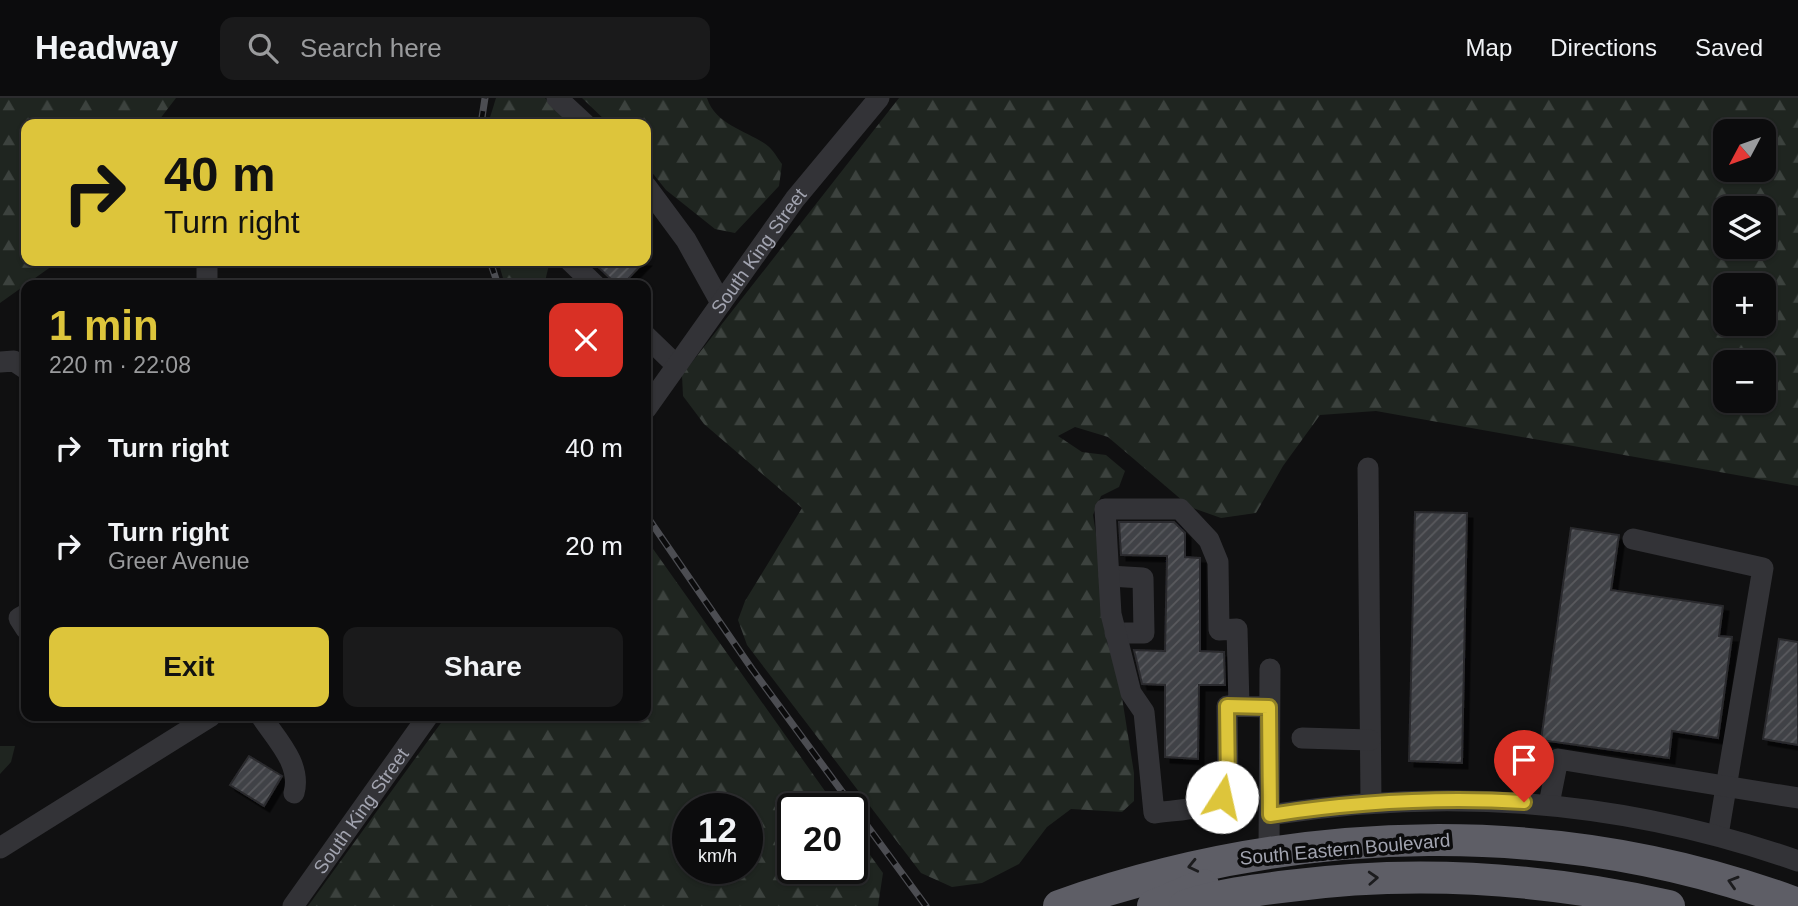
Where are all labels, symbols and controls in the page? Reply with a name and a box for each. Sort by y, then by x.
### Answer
search box [220,17,710,80]
text: Headway [35,29,178,66]
icon: search [244,29,282,67]
text: Search here [300,33,442,63]
text: Map [1466,34,1512,61]
text: Directions [1550,34,1657,61]
text: Saved [1695,34,1763,61]
north arrow [1713,119,1776,182]
map controls [1713,119,1776,413]
icon: right [49,147,140,238]
text: 40 m [164,147,276,201]
street label: South King Street [707,183,811,318]
button: layers [1713,196,1776,259]
text: Turn right [164,204,300,240]
button: + [1713,273,1776,336]
text: 1 min [49,302,159,349]
button: close [549,303,623,377]
button: − [1713,350,1776,413]
text: 220 m · 22:08 [49,352,191,378]
icon: right [49,429,87,467]
text: Turn right [108,433,229,463]
text: 40 m [565,433,623,463]
text: Turn right [108,517,229,547]
icon: right [49,527,87,565]
text: 20 m [565,531,623,561]
text: Greer Avenue [108,548,250,574]
button: Exit [49,627,329,707]
button: Share [343,627,623,707]
pin [1494,730,1554,802]
icon: arrive [1505,741,1543,779]
street label: South King Street [309,743,413,877]
position arrow [1185,760,1259,834]
speed limit sign: 20 [777,793,868,884]
text: 12 [698,810,737,849]
street label: South Eastern Boulevard [1239,829,1451,869]
text: km/h [698,846,737,866]
one-way arrow [1187,857,1199,872]
one-way arrow [1368,871,1379,886]
one-way arrow [1728,876,1740,891]

